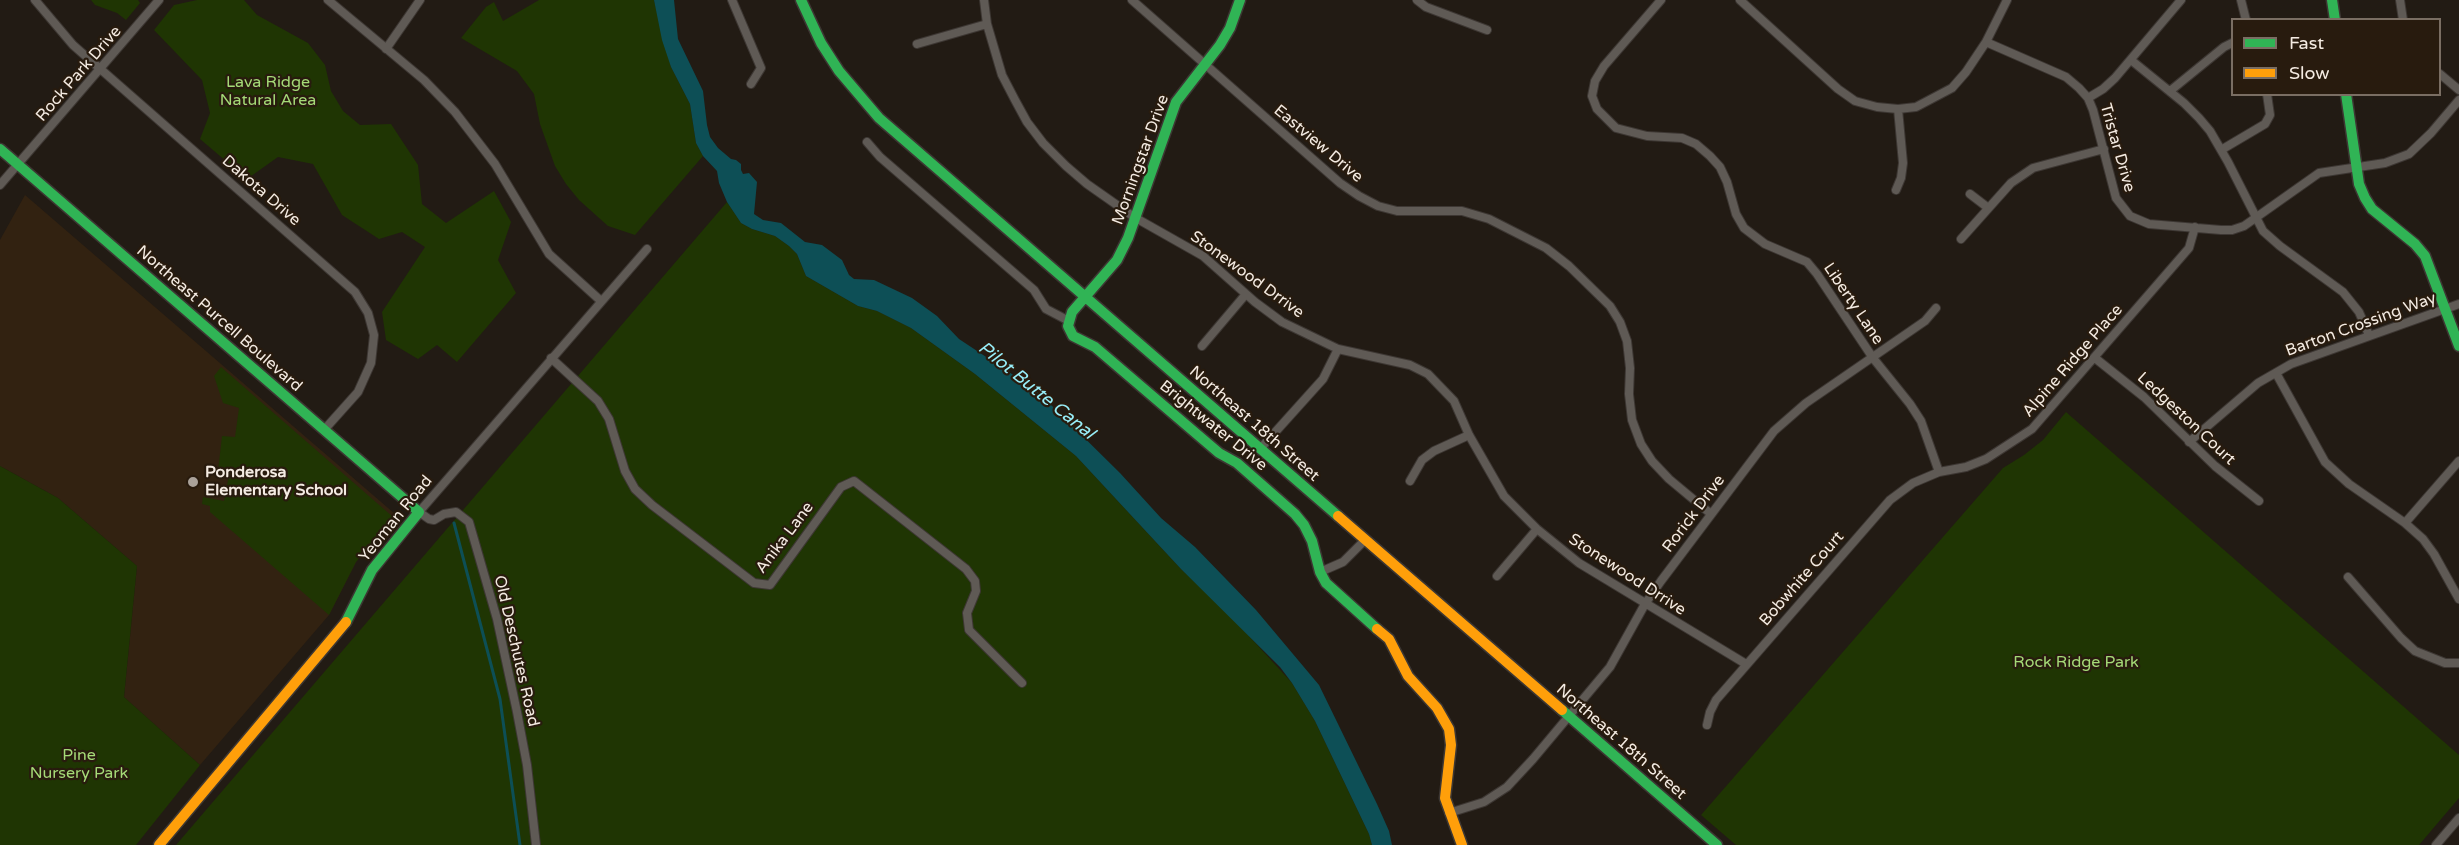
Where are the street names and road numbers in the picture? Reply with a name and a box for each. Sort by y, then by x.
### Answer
street label: Rock Park Drive [32,22,126,126]
street label: Morningstar Drive [1109,92,1173,228]
street label: Eastview Drive [1270,101,1366,187]
street label: Tristar Drive [2095,101,2139,195]
street label: Dakota Drive [218,152,304,230]
street label: Stonewood Drrive [1186,227,1308,323]
street label: Northeast Purcell Boulevard [132,242,306,396]
street label: Liberty Lane [1819,260,1887,348]
street label: Barton Crossing Way [2283,289,2439,361]
street label: Alpine Ridge Place [2019,301,2127,421]
street label: Northeast 18th Street [1185,362,1323,486]
street label: Ledgeston Court [2133,369,2239,469]
street label: Brightwater Drive [1155,377,1271,475]
street label: Rorick Drive [1659,471,1729,557]
street label: Yeoman Road [355,472,437,566]
street label: Anika Lane [752,499,818,577]
street label: Bobwhite Court [1756,528,1848,630]
street label: Stonewood Drrive [1565,530,1689,620]
street label: Old Deschutes Road [489,574,543,728]
street label: Northeast 18th Street [1552,680,1690,804]

